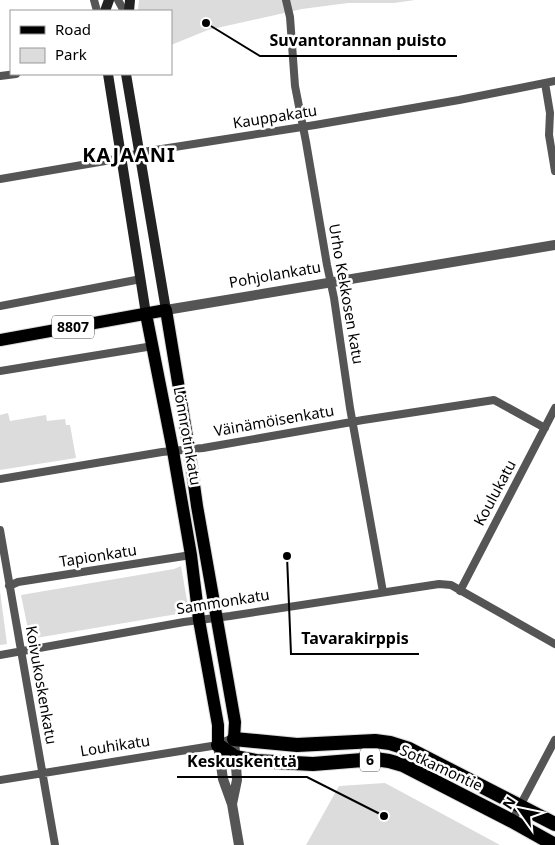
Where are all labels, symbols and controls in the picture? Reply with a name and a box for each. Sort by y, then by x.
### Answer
legend [10,10,172,75]
text: Road [55,19,91,39]
callout: Suvantorannan puisto [260,25,457,56]
text: Suvantorannan puisto [270,29,446,51]
text: Park [55,44,87,64]
street label: Kauppakatu [231,99,318,133]
district label: KAJAANI [82,141,176,168]
street label: Urho Kekkosen katu [325,222,369,366]
street label: Pohjolankatu [227,256,322,292]
road number: 8807 [52,316,94,338]
street label: Lönnrotinkatu [169,385,207,487]
street label: Väinämöisenkatu [212,400,335,440]
street label: Koulukatu [468,456,520,529]
street label: Tapionkatu [58,539,138,571]
street label: Sammonkatu [175,584,271,618]
callout: Tavarakirppis [291,623,419,654]
street label: Koivukoskenkatu [22,624,62,746]
text: Tavarakirppis [301,627,409,649]
street label: Louhikatu [78,730,151,760]
street label: Sotkamontie [397,739,486,795]
callout: Keskuskenttä [177,746,307,777]
road number: 6 [360,748,380,772]
text: Keskuskenttä [187,750,297,772]
north arrow [495,785,545,835]
text: N [498,793,520,813]

